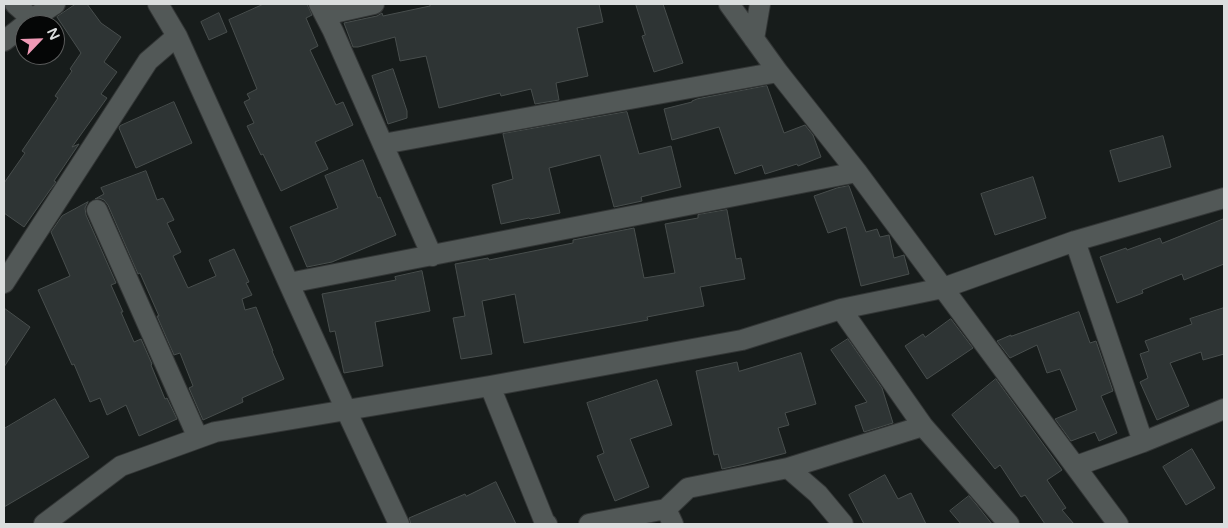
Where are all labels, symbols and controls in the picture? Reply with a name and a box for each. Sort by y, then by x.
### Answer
north arrow [15,15,65,65]
text: N [43,26,63,43]

